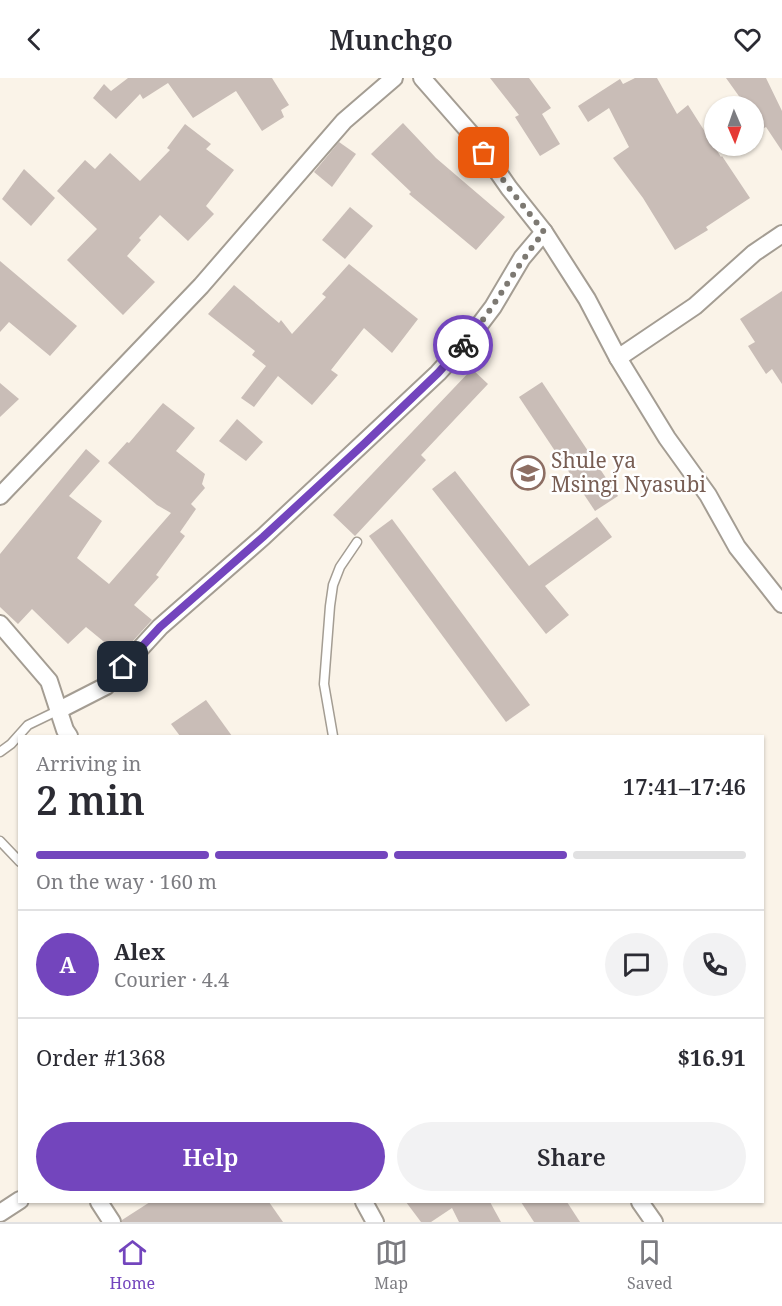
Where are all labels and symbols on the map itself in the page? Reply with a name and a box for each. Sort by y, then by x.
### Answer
north arrow [704,96,764,156]
pin [458,127,509,178]
courier [433,315,493,375]
place label: Shule ya Msingi Nyasubi [551,446,706,498]
school or university icon: Shule ya Msingi Nyasubi [510,455,546,491]
pin [97,641,148,692]

